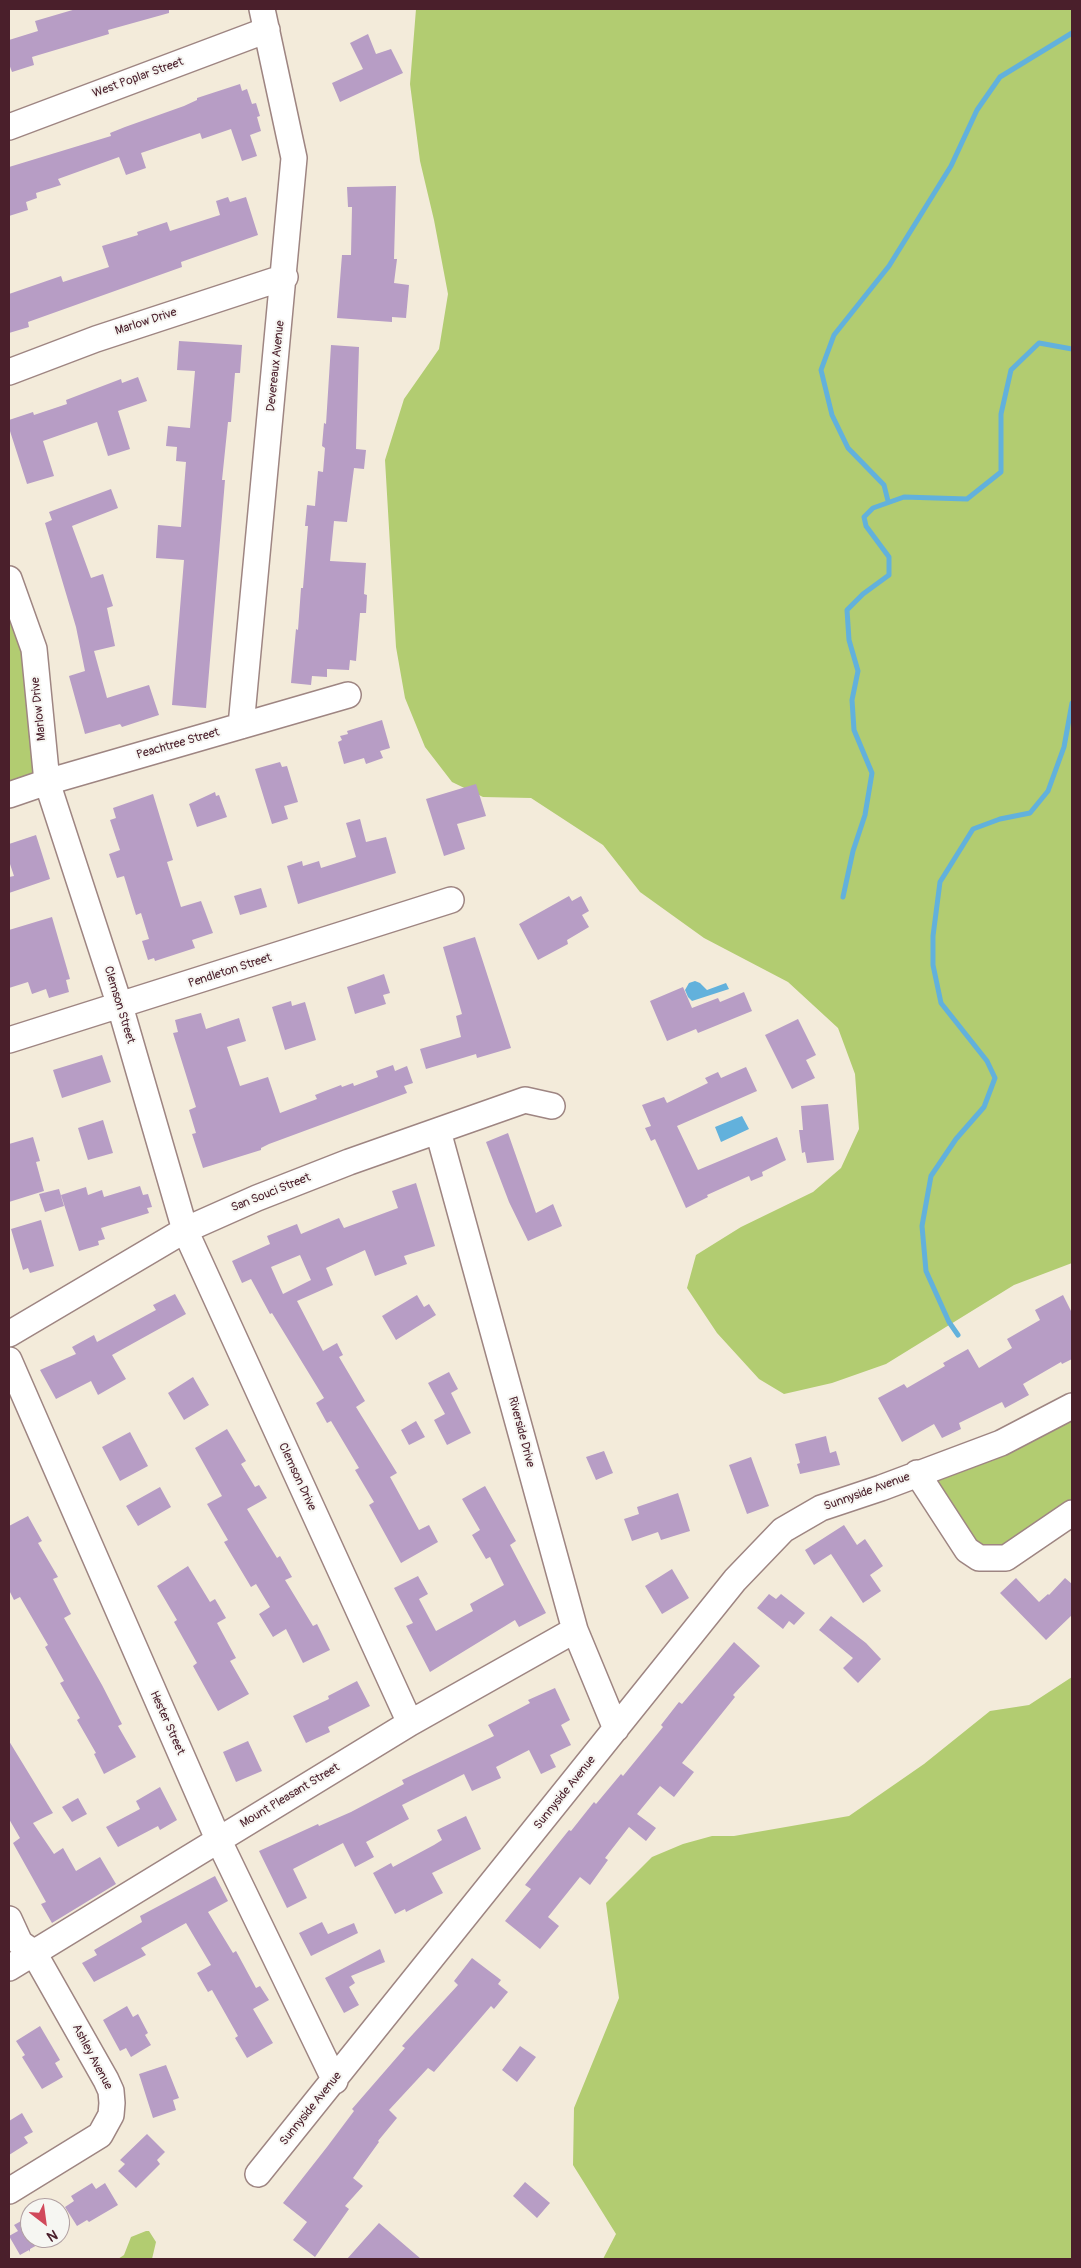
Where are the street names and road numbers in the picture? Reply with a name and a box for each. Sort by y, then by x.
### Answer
street label: West Poplar Street [91,55,185,101]
street label: Marlow Drive [113,305,179,339]
street label: Devereaux Avenue [264,320,288,412]
street label: Marlow Drive [28,676,50,742]
street label: Peachtree Street [135,725,221,763]
street label: Pendleton Street [186,951,274,991]
street label: Clemson Street [100,965,138,1045]
street label: San Souci Street [229,1171,313,1215]
street label: Riverside Drive [505,1395,537,1469]
street label: Clemson Drive [275,1441,319,1513]
street label: Sunnyside Avenue [822,1470,912,1514]
street label: Hester Street [146,1689,188,1757]
street label: Sunnyside Avenue [531,1753,599,1833]
street label: Mount Pleasant Street [238,1761,342,1831]
street label: Ashley Avenue [69,2022,115,2092]
street label: Sunnyside Avenue [277,2069,345,2149]

